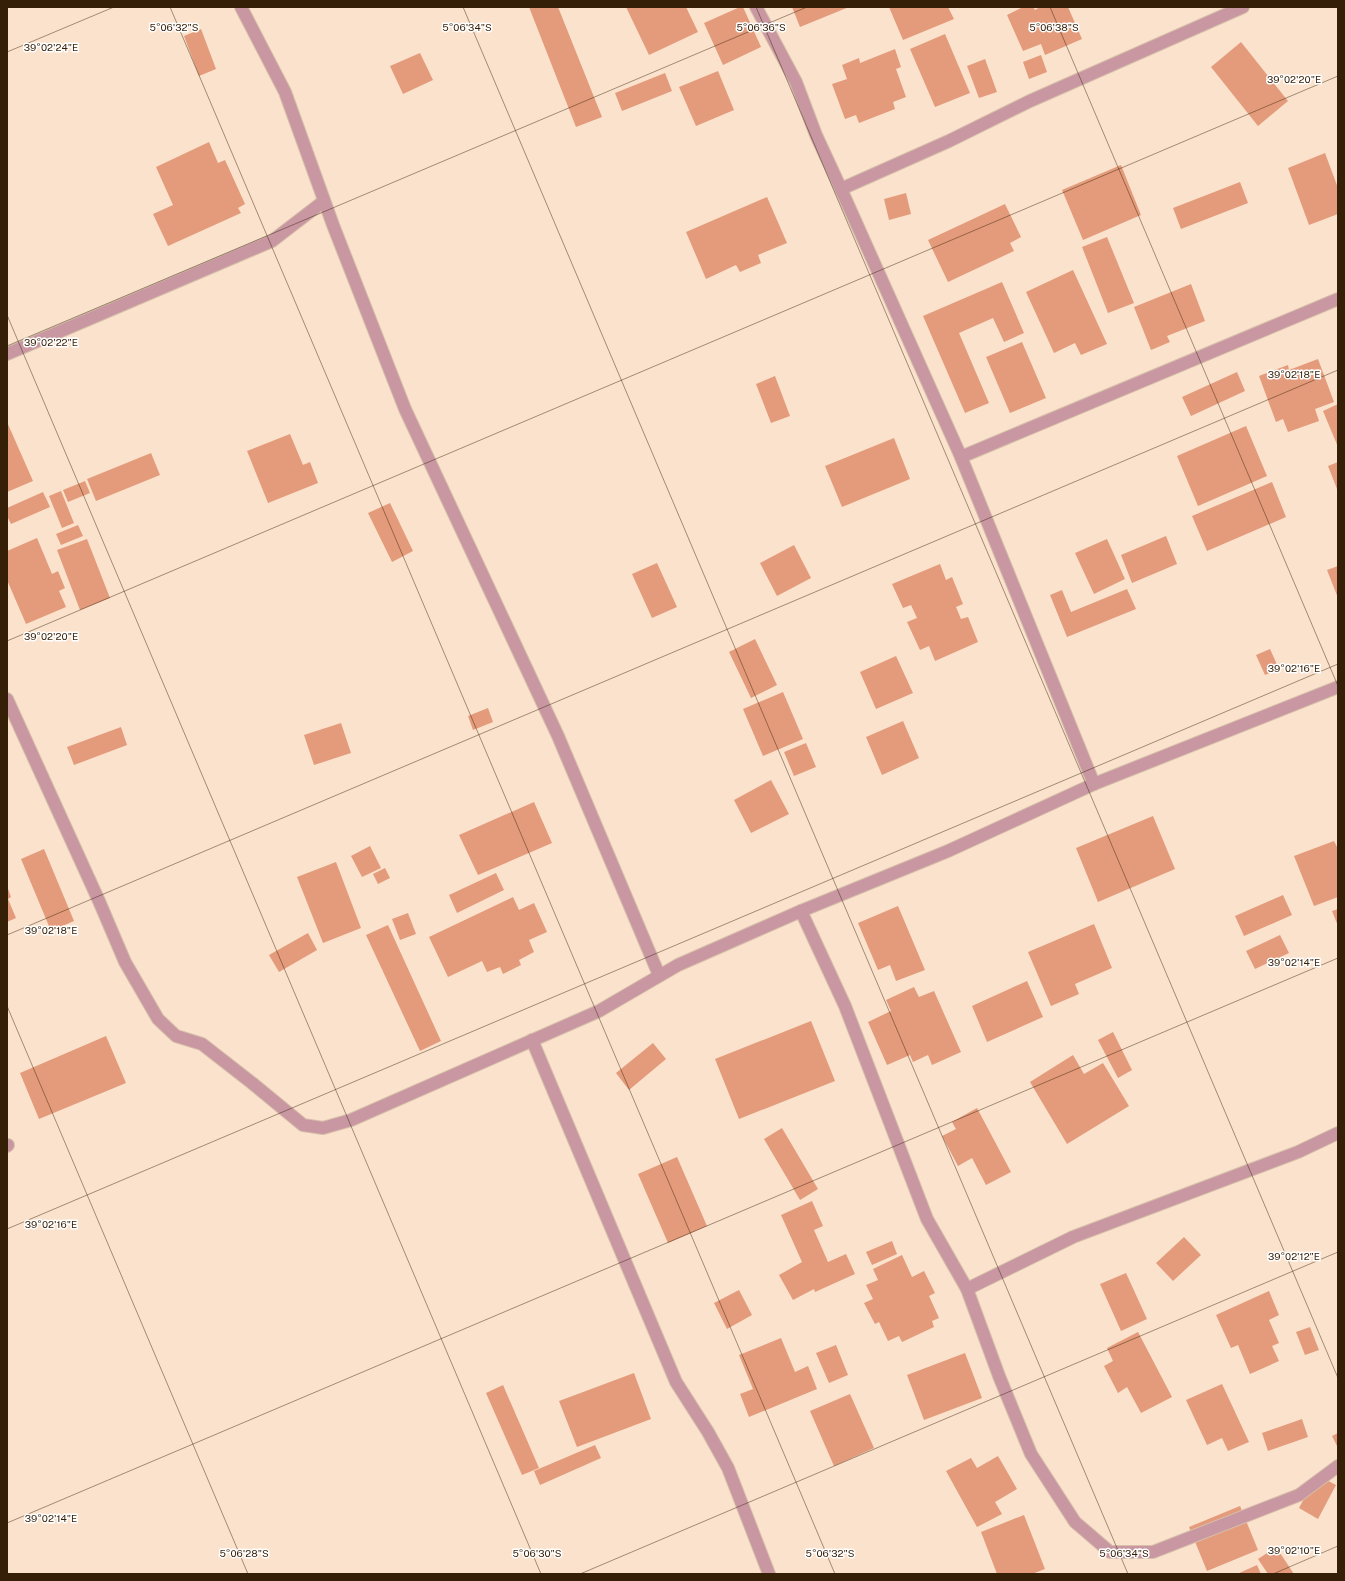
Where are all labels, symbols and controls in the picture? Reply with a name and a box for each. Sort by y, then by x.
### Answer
text: 5°06'32"S [149,21,199,33]
text: 5°06'34"S [442,21,492,33]
text: 5°06'36"S [736,21,786,33]
text: 5°06'38"S [1029,21,1079,33]
text: 39°02'24"E [24,41,78,53]
text: 39°02'20"E [1267,73,1321,85]
text: 39°02'22"E [24,336,78,348]
text: 39°02'18"E [1268,368,1320,380]
text: 39°02'20"E [24,630,78,642]
text: 39°02'16"E [1268,662,1320,674]
text: 39°02'18"E [25,924,77,936]
text: 39°02'14"E [1268,956,1320,968]
text: 39°02'16"E [25,1218,77,1230]
text: 39°02'12"E [1268,1250,1320,1262]
text: 39°02'14"E [25,1512,77,1524]
text: 39°02'10"E [1268,1544,1320,1556]
text: 5°06'28"S [219,1547,269,1559]
text: 5°06'30"S [512,1547,562,1559]
text: 5°06'32"S [805,1547,855,1559]
text: 5°06'34"S [1099,1547,1149,1559]

